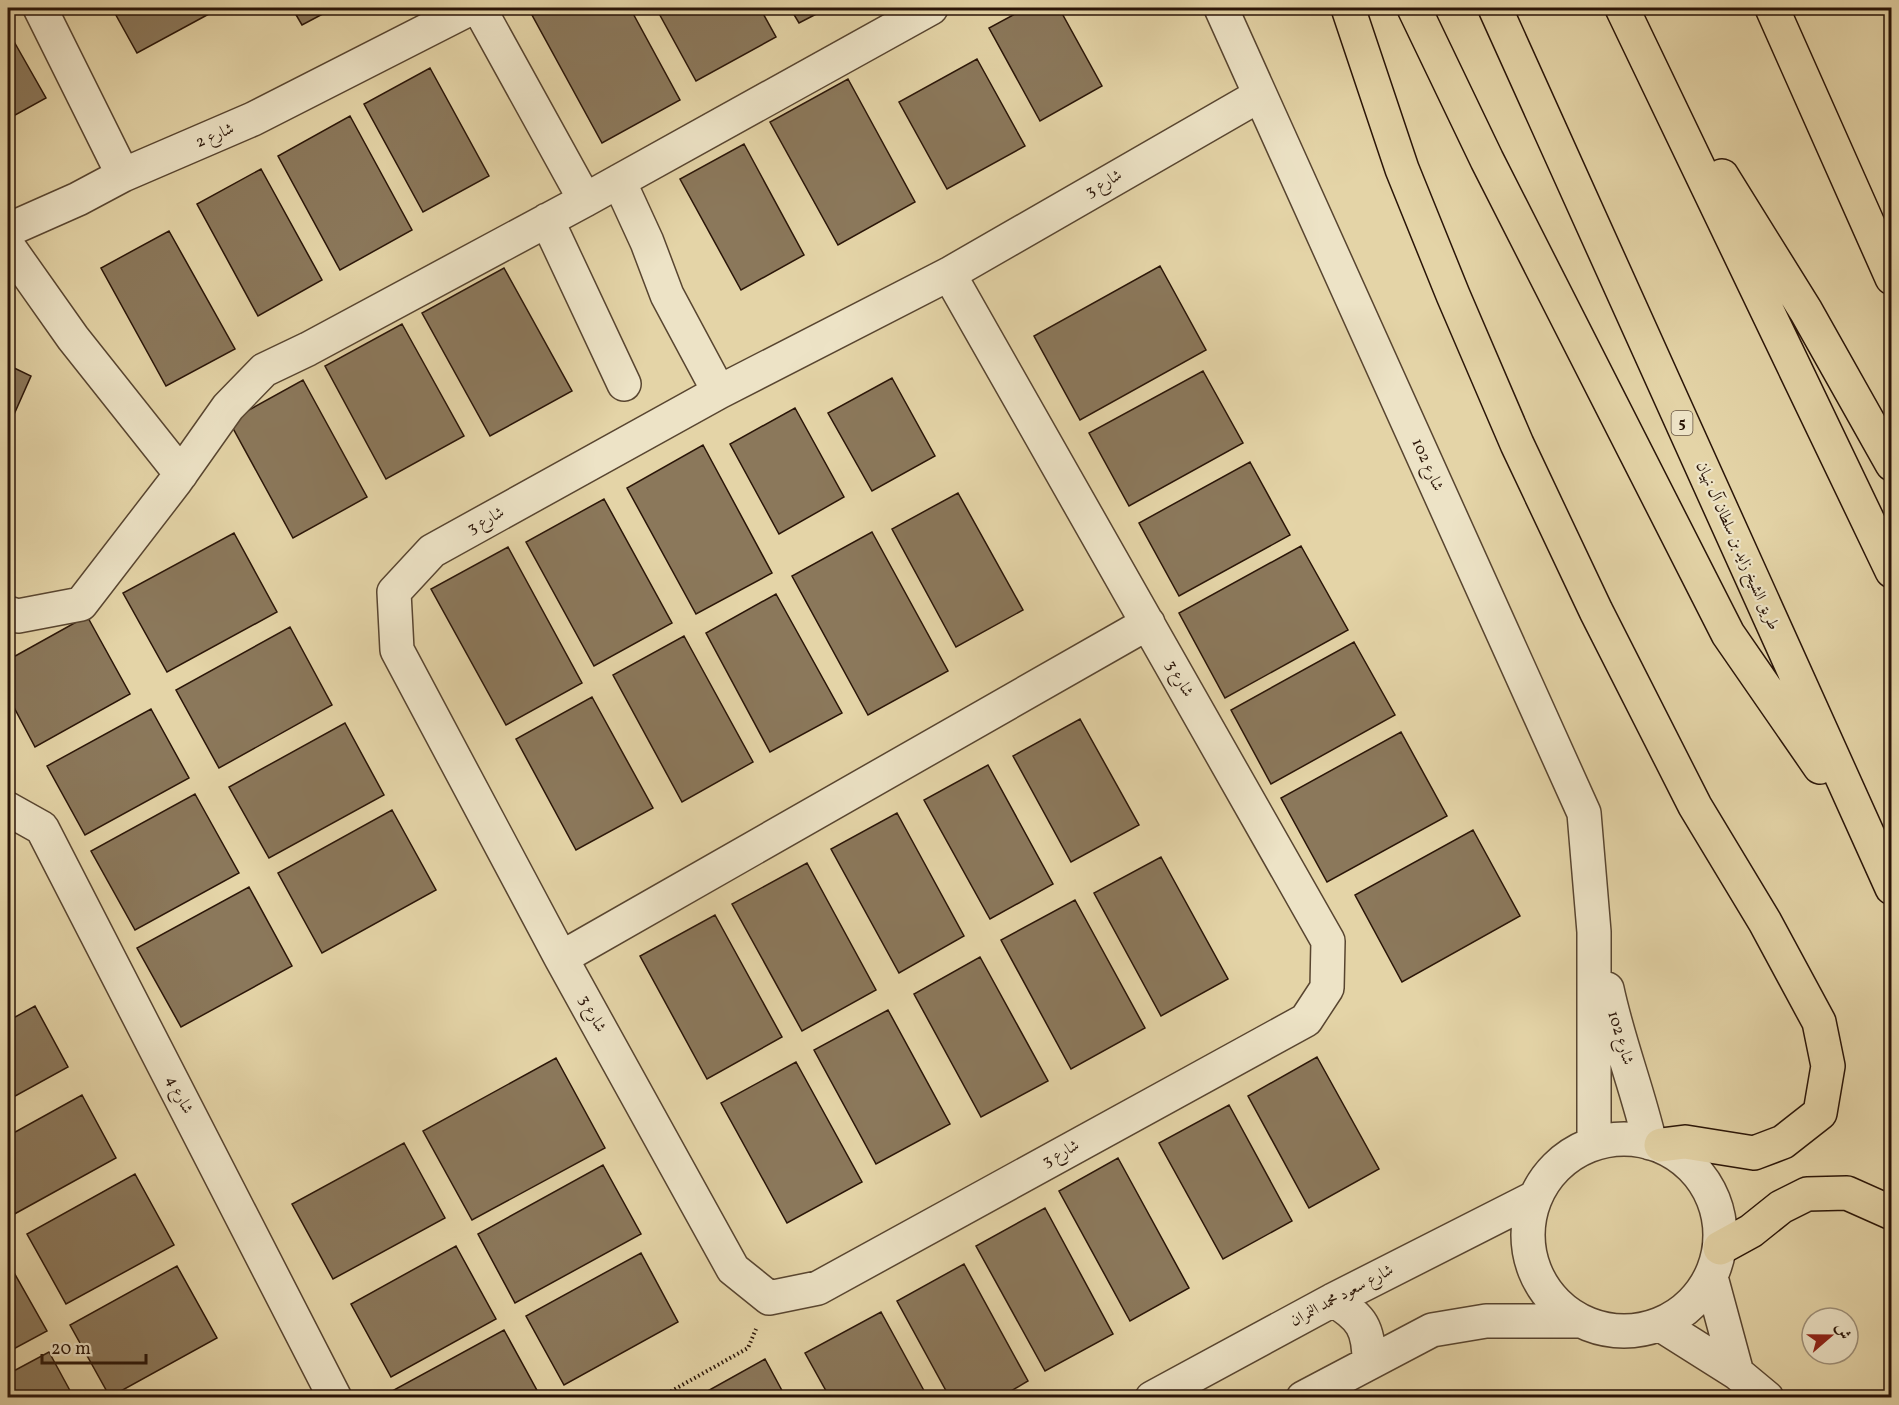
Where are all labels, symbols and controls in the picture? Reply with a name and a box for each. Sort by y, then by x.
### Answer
street label: شارع 2 [192,118,238,155]
street label: شارع 3 [1082,165,1127,204]
road number: 5 [1672,411,1692,435]
street label: شارع 102 [1405,435,1448,495]
street label: طريق الشيخ زايد بن سلطان آل نهيان [1688,458,1784,635]
street label: شارع 3 [464,502,509,541]
street label: شارع 3 [1159,657,1198,702]
street label: شارع 3 [572,992,611,1037]
street label: شارع 102 [1600,1008,1639,1068]
street label: شارع 4 [159,1072,198,1119]
street label: شارع 3 [1039,1135,1084,1174]
street label: شارع سعود محمد النمران [1287,1260,1398,1333]
north arrow [1800,1306,1860,1366]
text: ش [1829,1320,1855,1343]
scale bar [42,1327,146,1365]
text: 20 m [51,1337,91,1362]

